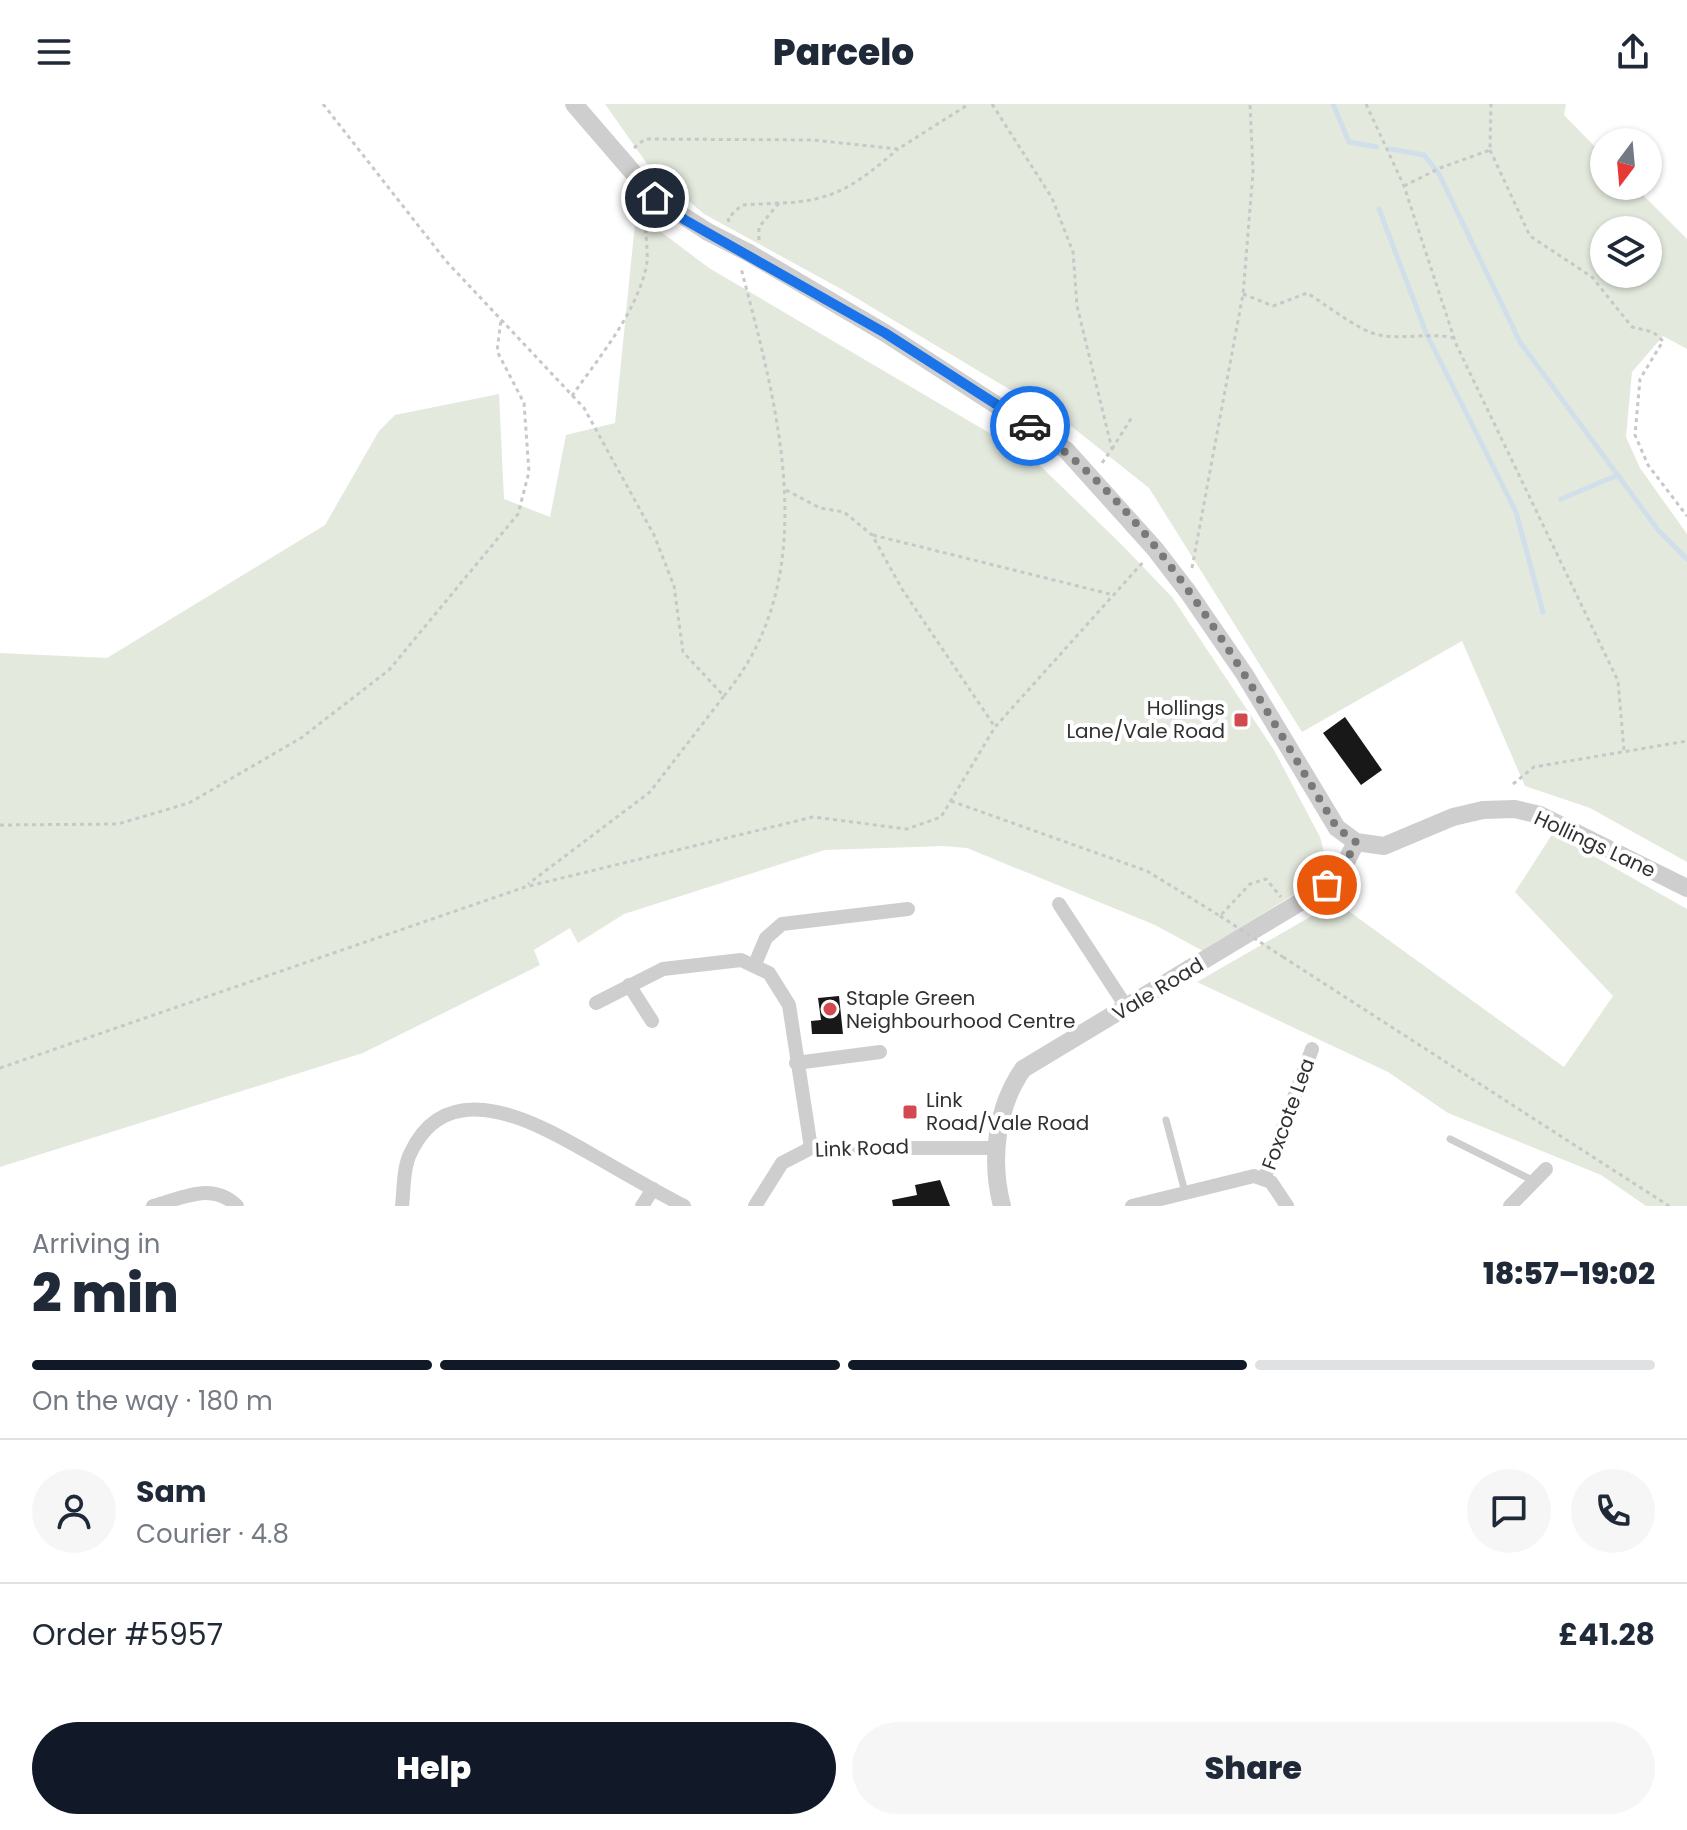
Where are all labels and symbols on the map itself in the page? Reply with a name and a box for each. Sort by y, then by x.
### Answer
north arrow [1590,128,1662,200]
pin [621,164,689,232]
courier [990,386,1070,466]
place label: Hollings Lane/Vale Road [1066,694,1225,745]
marker: Hollings Lane/Vale Road [1232,711,1250,729]
street label: Hollings Lane [1530,804,1660,884]
pin [1293,851,1361,919]
street label: Vale Road [1107,951,1209,1027]
place label: Staple Green Neighbourhood Centre [846,984,1075,1035]
marker: Staple Green Neighbourhood Centre [821,1000,839,1018]
street label: Foxcote Lea [1255,1054,1321,1174]
place label: Link Road/Vale Road [926,1086,1089,1137]
marker: Link Road/Vale Road [901,1103,919,1121]
street label: Link Road [815,1132,909,1164]

